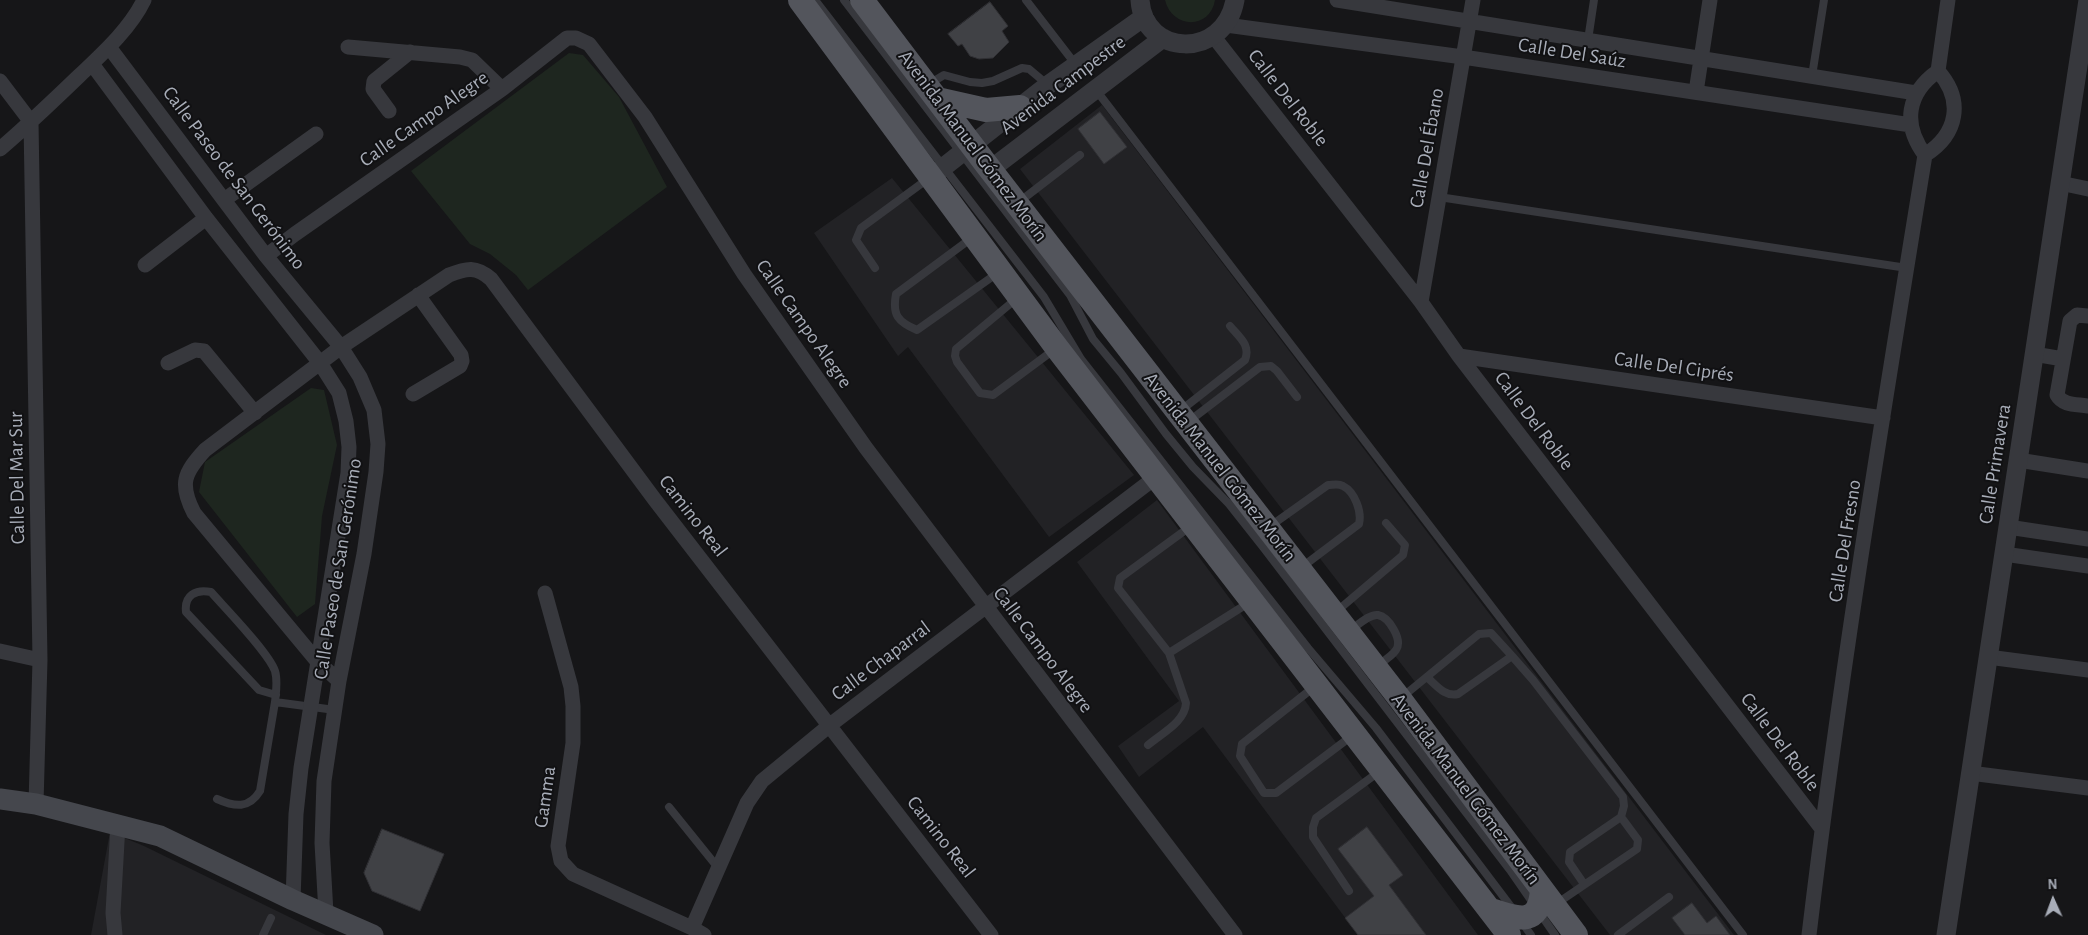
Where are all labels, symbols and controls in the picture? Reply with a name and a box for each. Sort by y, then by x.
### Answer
street label: Avenida Campestre [996,30,1130,140]
street label: Calle Del Saúz [1516,33,1628,73]
street label: Calle Del Roble [1243,44,1333,152]
street label: Avenida Manuel Gómez Morín [893,45,1053,247]
street label: Calle Campo Alegre [355,66,493,172]
street label: Calle Paseo de San Gerónimo [157,82,311,274]
street label: Calle Del Ébano [1405,86,1449,210]
street label: Calle Campo Alegre [751,255,857,393]
street label: Calle Del Ciprés [1613,347,1735,387]
street label: Avenida Manuel Gómez Morín [1139,367,1301,567]
street label: Calle Del Roble [1489,367,1579,475]
street label: Calle Primavera [1974,402,2016,526]
street label: Calle Del Mar Sur [4,411,30,545]
street label: Calle Paseo de San Gerónimo [309,457,367,681]
street label: Camino Real [654,470,732,562]
street label: Calle Del Fresno [1823,478,1867,604]
street label: Calle Campo Alegre [988,582,1098,718]
street label: Calle Chaparral [827,616,935,706]
street label: Avenida Manuel Gómez Morín [1386,688,1546,890]
street label: Calle Del Roble [1735,688,1825,796]
street label: Gamma [529,765,561,829]
street label: Camino Real [902,791,980,883]
north arrow [2028,875,2078,925]
text: N [2047,878,2058,892]

